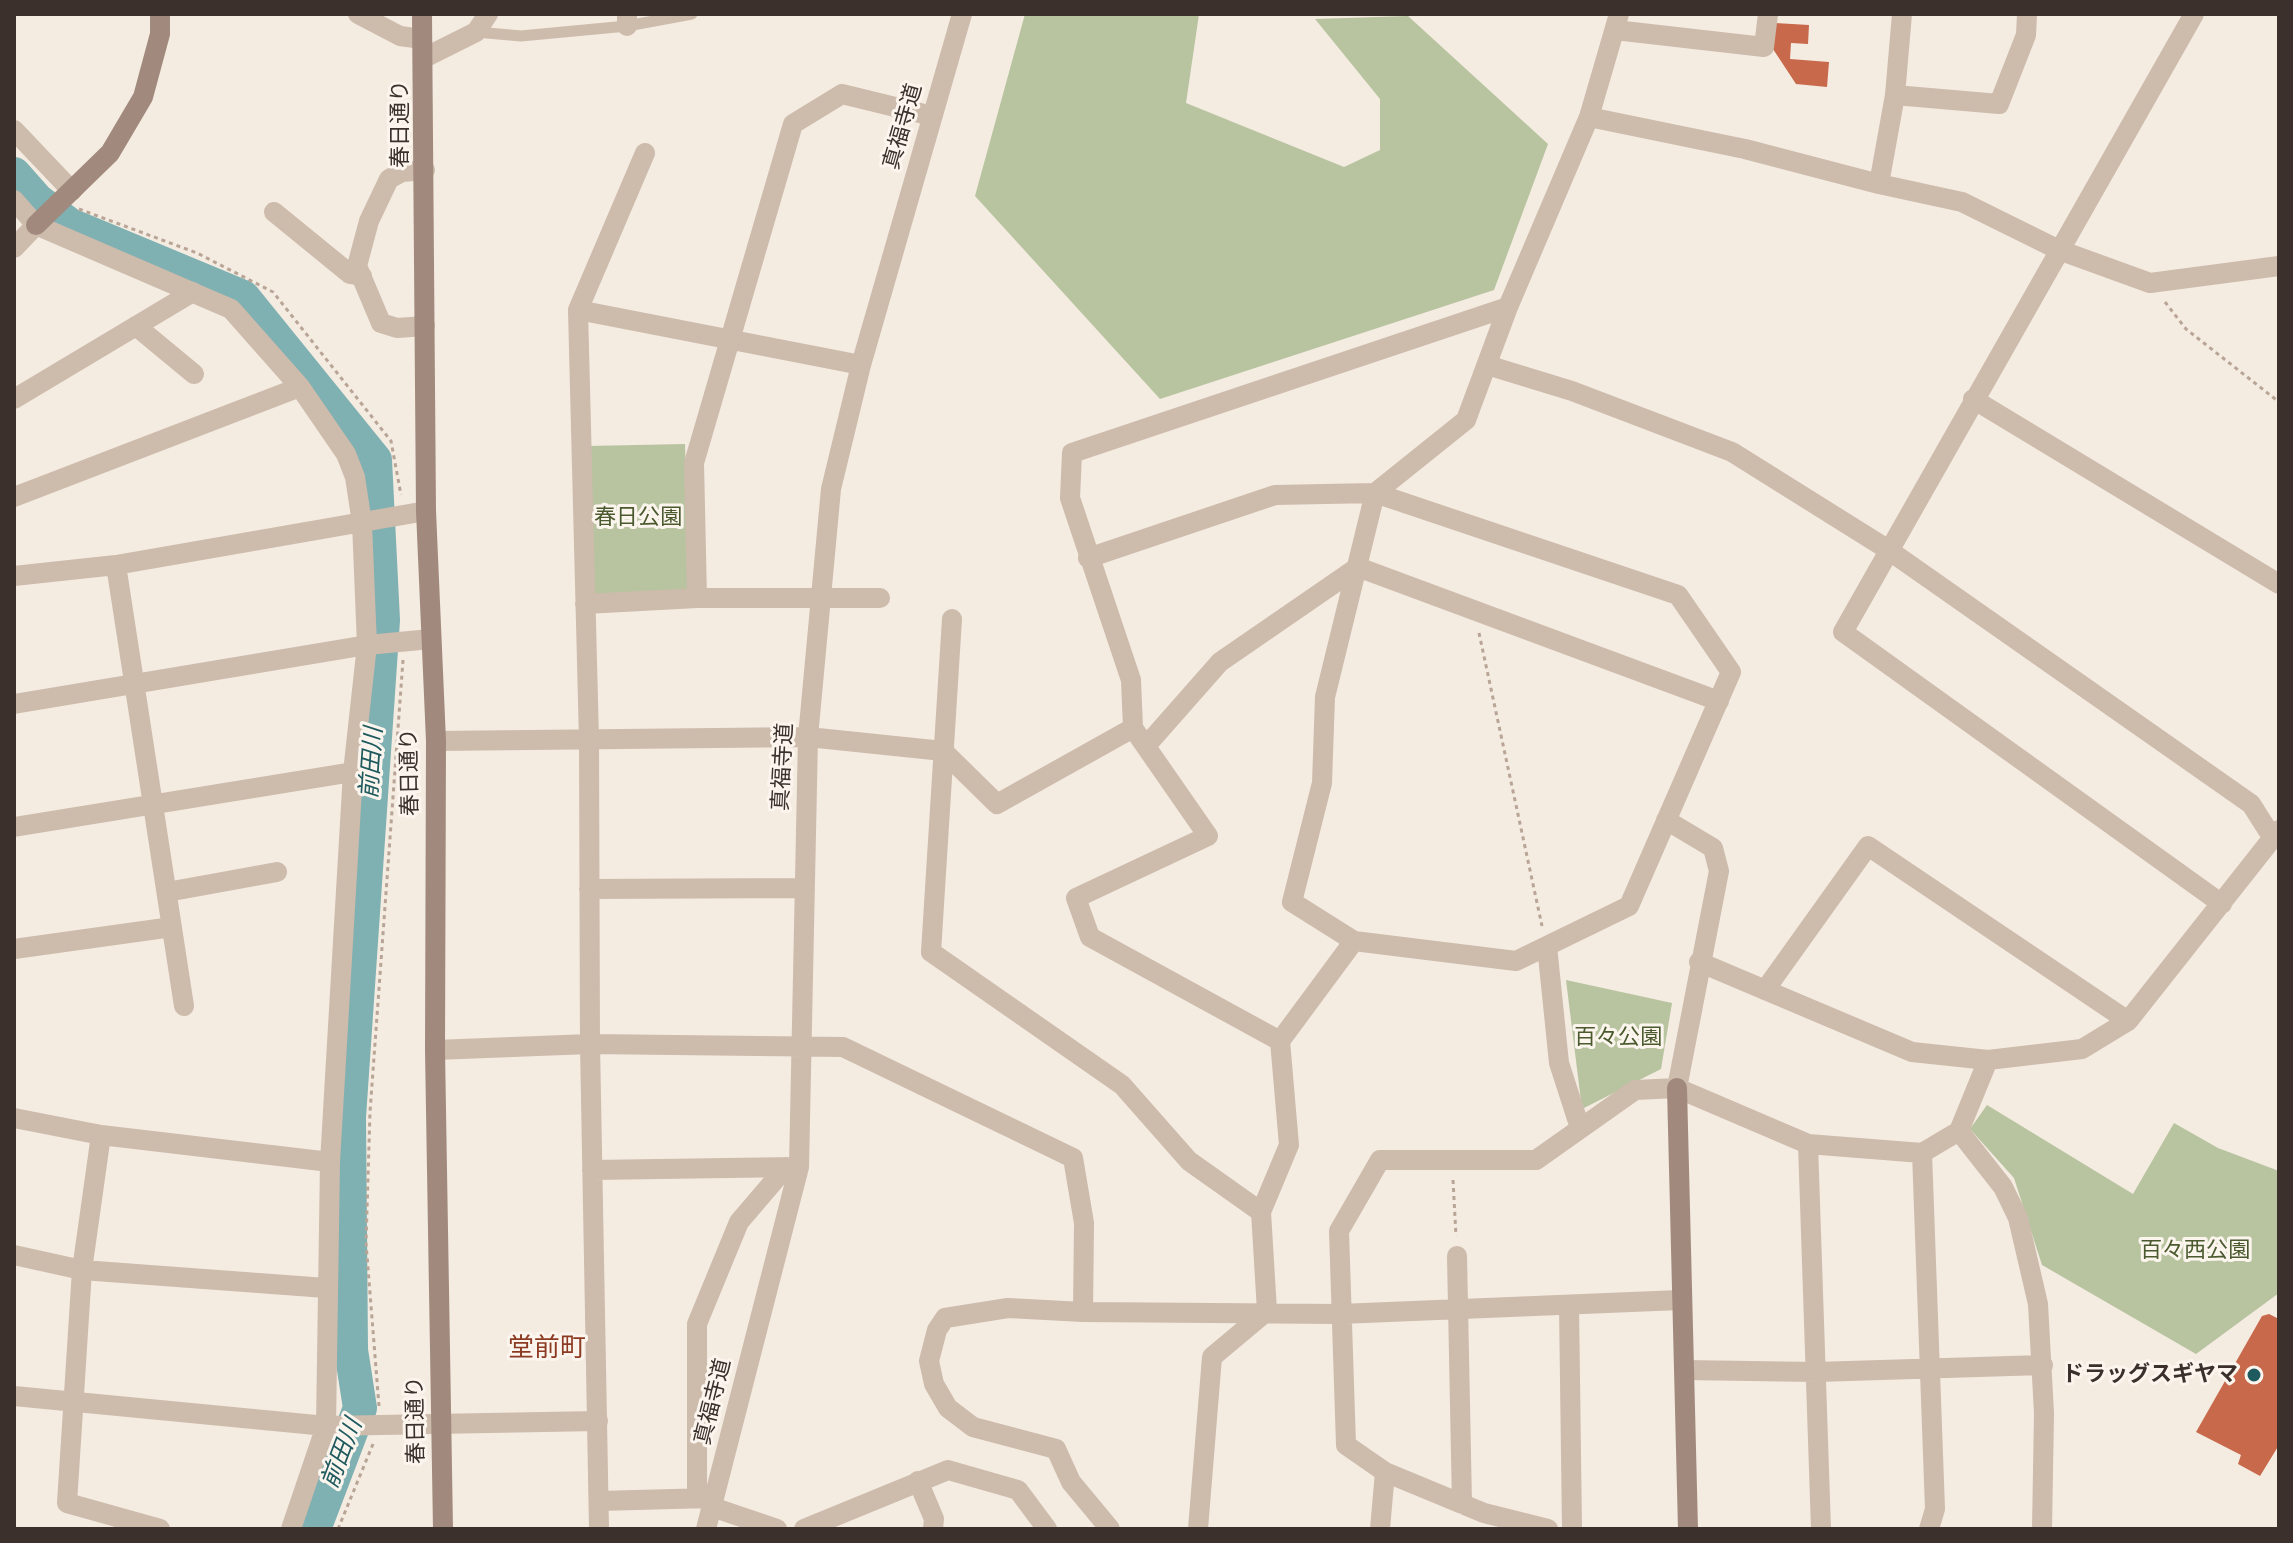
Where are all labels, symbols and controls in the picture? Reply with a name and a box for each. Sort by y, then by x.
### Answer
street label: 春日通り [388,80,414,168]
street label: 真福寺道 [879,81,929,173]
park label: 春日公園 [594,505,682,531]
street label: 真福寺道 [769,722,799,812]
water label: 前田川 [356,726,390,800]
street label: 春日通り [397,728,425,816]
park label: 百々公園 [1574,1025,1662,1051]
park label: 百々西公園 [2140,1238,2250,1264]
district label: 堂前町 [508,1333,586,1365]
street label: 真福寺道 [691,1356,737,1448]
place label: ドラッグスギヤマ [2062,1362,2238,1388]
marker: ドラッグスギヤマ [2245,1366,2263,1384]
street label: 春日通り [403,1376,431,1464]
water label: 前田川 [317,1415,369,1493]

